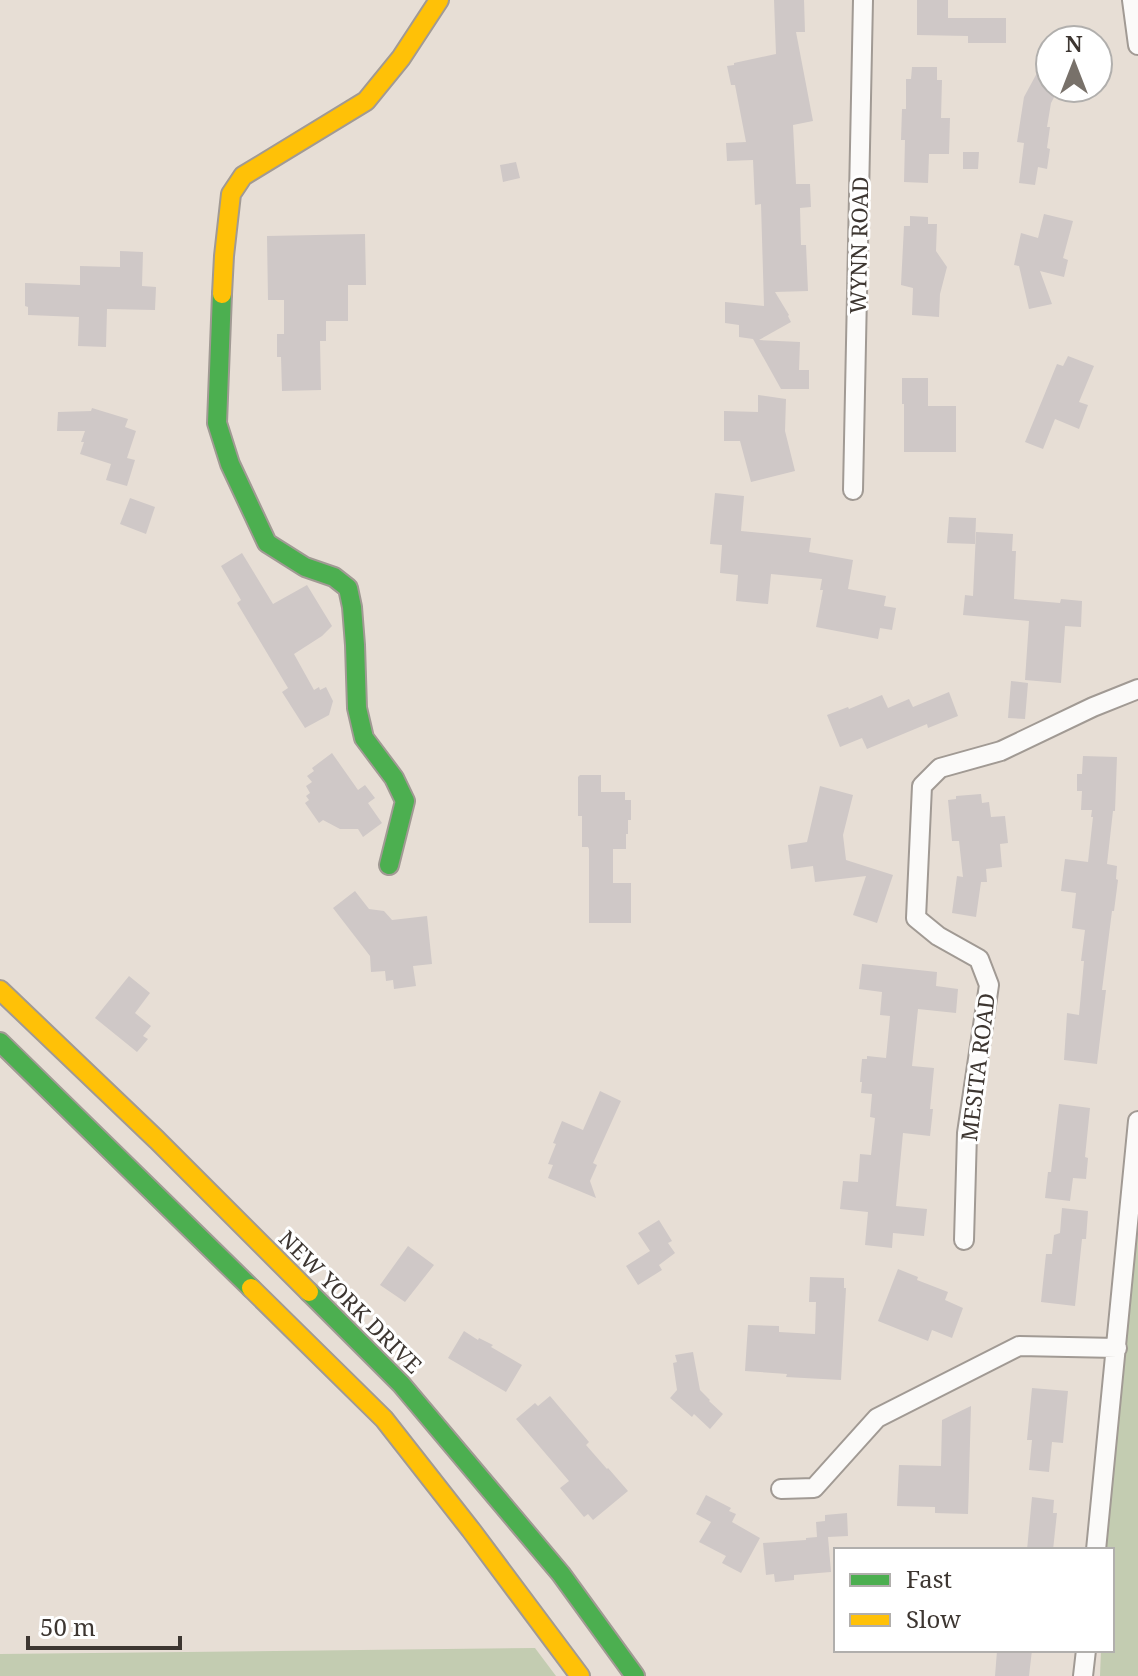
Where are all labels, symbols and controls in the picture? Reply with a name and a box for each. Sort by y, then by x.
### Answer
north arrow [1034,24,1114,104]
text: N [1065,28,1083,58]
street label: WYNN ROAD [842,176,874,314]
street label: MESITA ROAD [953,991,1001,1143]
street label: NEW YORK DRIVE [273,1223,429,1379]
legend [834,1548,1114,1652]
text: Fast [906,1562,952,1595]
scale bar [28,1600,180,1650]
text: Slow [906,1602,961,1635]
text: 50 m [40,1610,96,1643]

